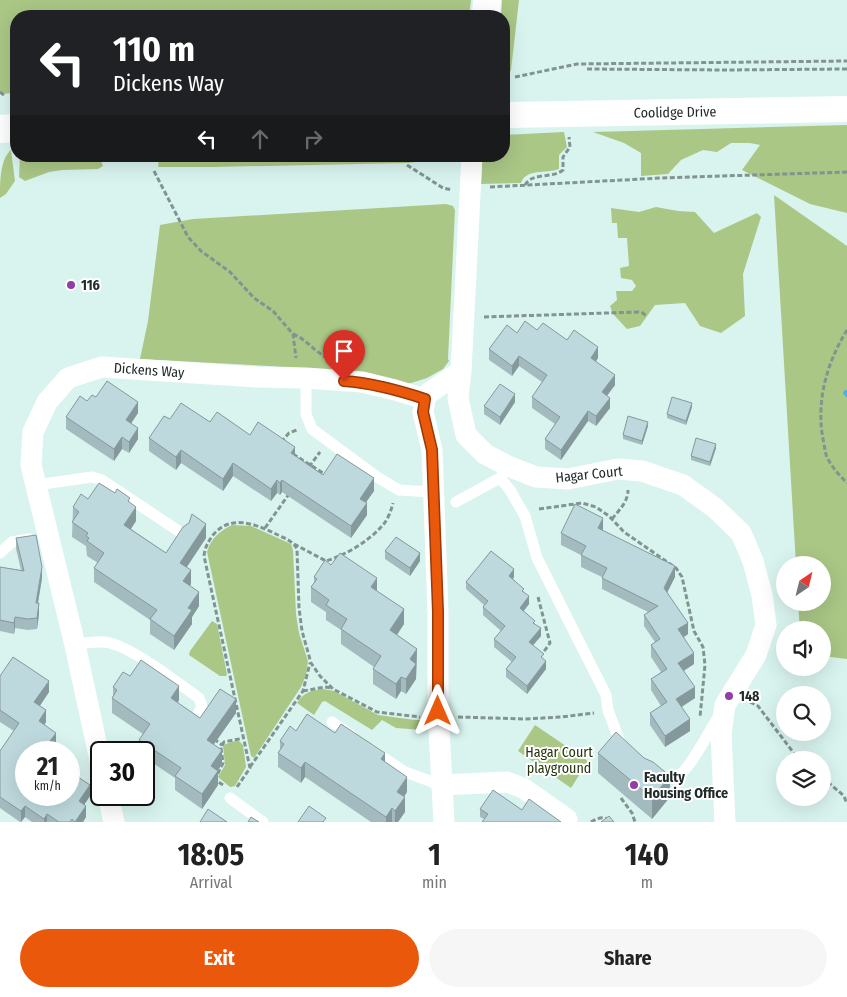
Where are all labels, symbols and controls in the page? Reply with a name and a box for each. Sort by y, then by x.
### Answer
text: 110 m [113,28,195,70]
icon: left [30,30,95,95]
text: Dickens Way [113,70,224,97]
street label: Coolidge Drive [634,103,716,122]
icon: left [193,125,221,153]
icon: ahead [246,125,274,153]
icon: right [299,125,327,153]
place label: 116 [81,277,100,294]
marker: 116 [65,279,77,291]
pin [323,330,365,381]
icon: arrive [330,337,358,365]
street label: Dickens Way [113,360,186,381]
street label: Hagar Court [555,462,624,486]
north arrow [776,556,831,611]
map controls [776,556,831,806]
button: sound [776,621,831,676]
position arrow [411,684,463,736]
button: search [776,686,831,741]
place label: 148 [739,688,760,705]
marker: 148 [723,690,735,702]
speed limit sign: 30 [90,741,155,806]
park label: Hagar Court playground [525,744,593,777]
button: layers [776,751,831,806]
text: 21 [37,752,58,782]
place label: Faculty Housing Office [644,769,728,802]
text: km/h [34,779,61,793]
marker: Faculty Housing Office [628,779,640,791]
text: 18:05 [178,837,244,873]
text: 1 [428,837,441,873]
text: 140 [625,837,669,873]
text: Arrival [190,873,232,892]
text: min [422,873,447,892]
text: m [641,873,653,892]
button: Exit [20,929,419,987]
button: Share [429,929,827,987]

